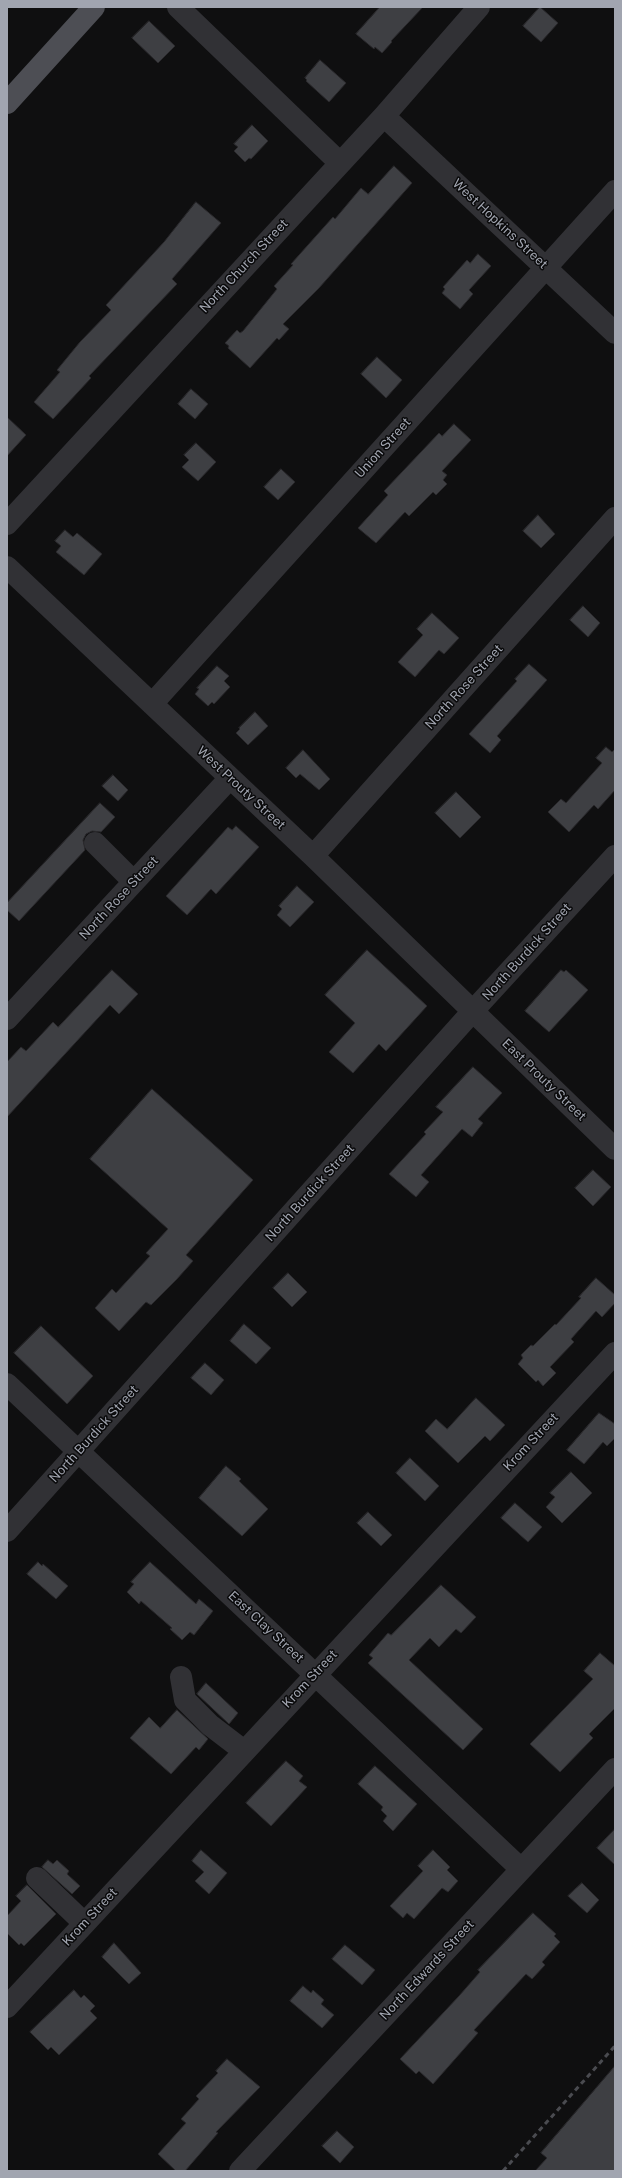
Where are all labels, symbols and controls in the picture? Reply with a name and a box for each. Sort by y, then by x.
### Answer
street label: West Hopkins Street [449,176,551,272]
street label: North Church Street [197,216,291,316]
street label: Union Street [352,415,414,481]
street label: North Rose Street [422,641,506,733]
street label: West Prouty Street [194,743,288,833]
street label: North Rose Street [76,853,162,943]
street label: North Burdick Street [479,900,575,1004]
street label: East Prouty Street [499,1036,589,1124]
street label: North Burdick Street [262,1141,358,1245]
street label: North Burdick Street [46,1382,142,1486]
street label: Krom Street [500,1410,562,1474]
street label: East Clay Street [225,1588,307,1666]
street label: Krom Street [279,1647,341,1711]
street label: Krom Street [59,1885,121,1949]
street label: North Edwards Street [377,1917,477,2023]

